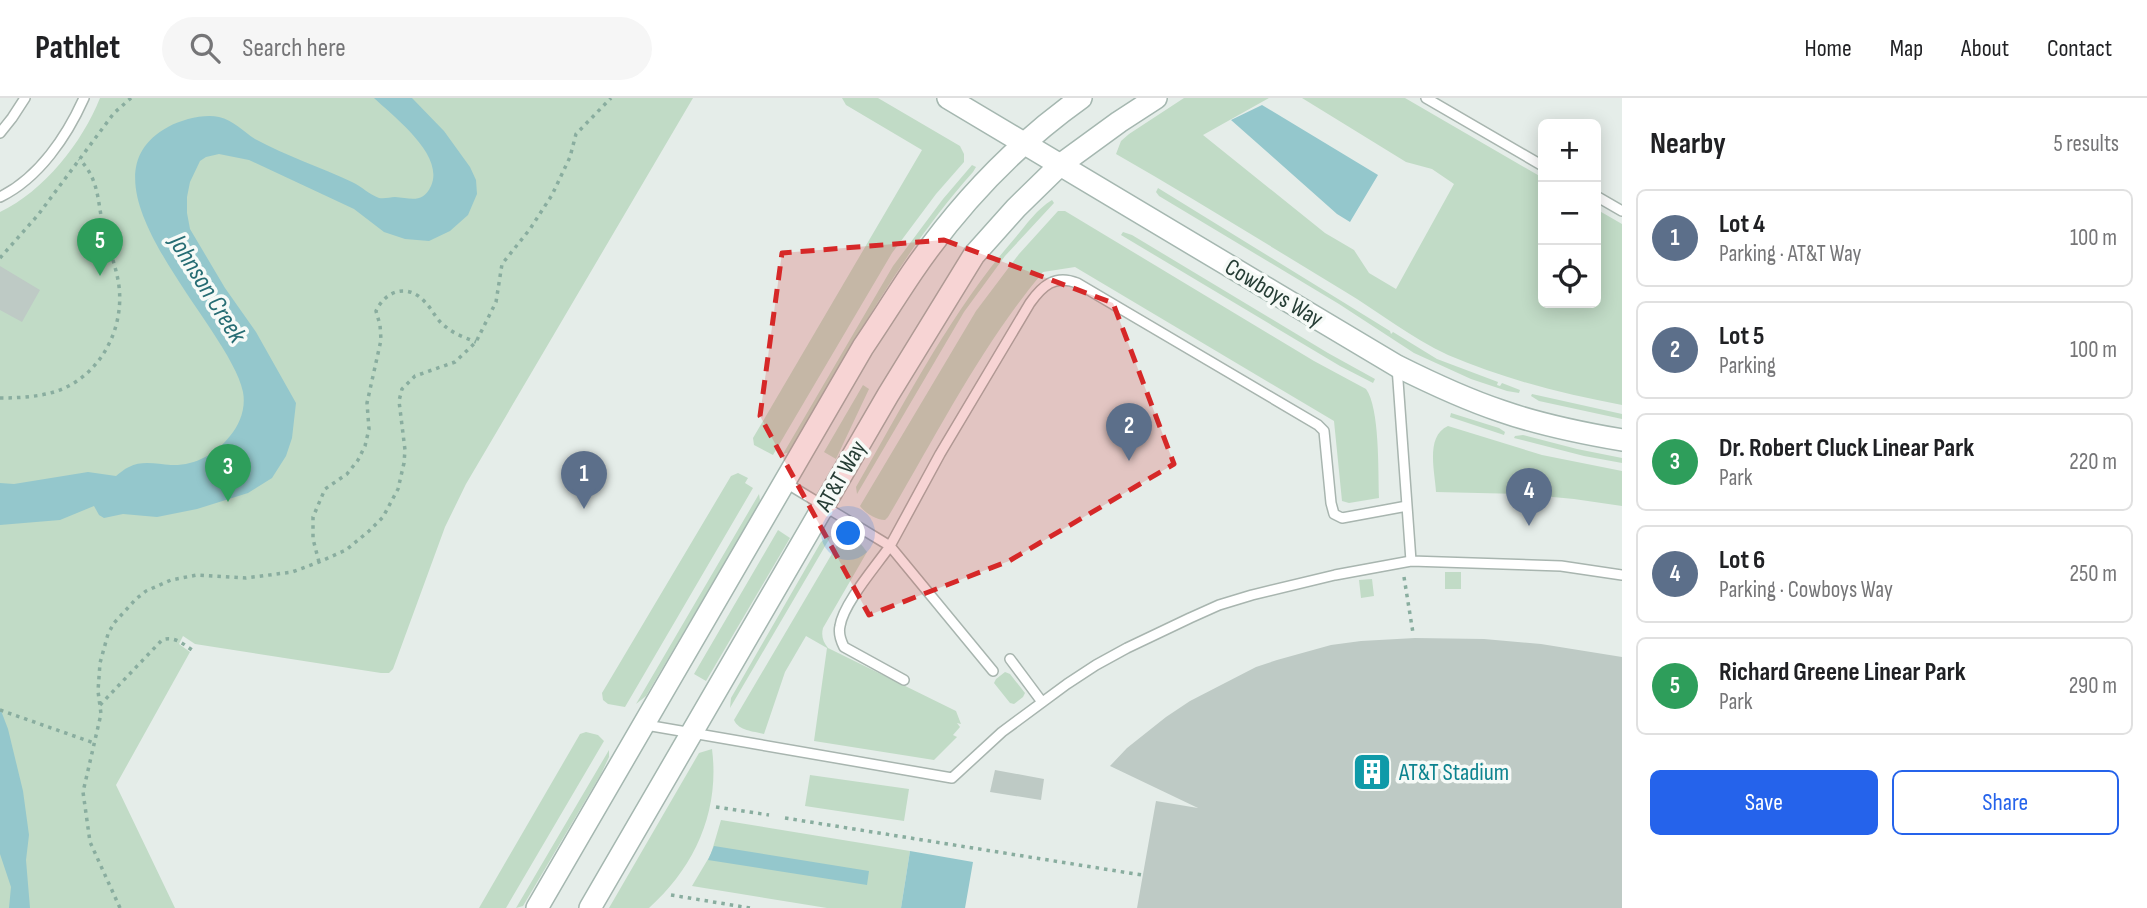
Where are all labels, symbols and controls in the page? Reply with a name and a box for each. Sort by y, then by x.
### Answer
search box [162,17,652,80]
text: Pathlet [35,28,120,68]
icon: search [186,29,224,67]
text: Search here [242,33,346,64]
text: Home [1804,34,1852,63]
text: Map [1890,34,1923,63]
text: About [1961,34,2009,63]
text: Contact [2047,34,2112,63]
map controls [1538,119,1601,308]
button: + [1538,119,1601,182]
text: Nearby [1650,126,1726,162]
text: 5 results [2053,130,2119,158]
button: − [1538,182,1601,245]
text: Lot 4 [1719,209,1765,240]
pin: 5 [77,218,123,276]
text: 1 [1670,224,1680,252]
text: 100 m [2070,224,2117,252]
water label: Johnson Creek [161,228,253,350]
text: Parking · AT&T Way [1719,240,1861,268]
button: locate [1538,245,1601,308]
street label: Cowboys Way [1220,252,1328,334]
text: Lot 5 [1719,321,1764,352]
text: 2 [1670,336,1680,364]
text: 100 m [2070,336,2117,364]
text: Parking [1719,352,1776,380]
pin: 2 [1106,403,1152,461]
text: Dr. Robert Cluck Linear Park [1719,433,1974,464]
street label: AT&T Way [809,435,873,517]
pin: 3 [205,444,251,502]
text: 3 [1670,448,1680,476]
text: 220 m [2069,448,2117,476]
pin: 1 [561,451,607,509]
text: Park [1719,464,1753,492]
pin: 4 [1506,468,1552,526]
your location [831,516,865,550]
text: Lot 6 [1719,545,1765,576]
text: 4 [1670,560,1680,588]
text: 250 m [2070,560,2117,588]
text: Parking · Cowboys Way [1719,576,1893,604]
text: Richard Greene Linear Park [1719,657,1966,688]
text: 5 [1670,672,1680,700]
text: 290 m [2069,672,2117,700]
text: Park [1719,688,1753,716]
building icon: AT&T Stadium [1351,751,1393,793]
place label: AT&T Stadium [1398,758,1509,787]
button: Save [1650,770,1878,835]
button: Share [1892,770,2119,835]

